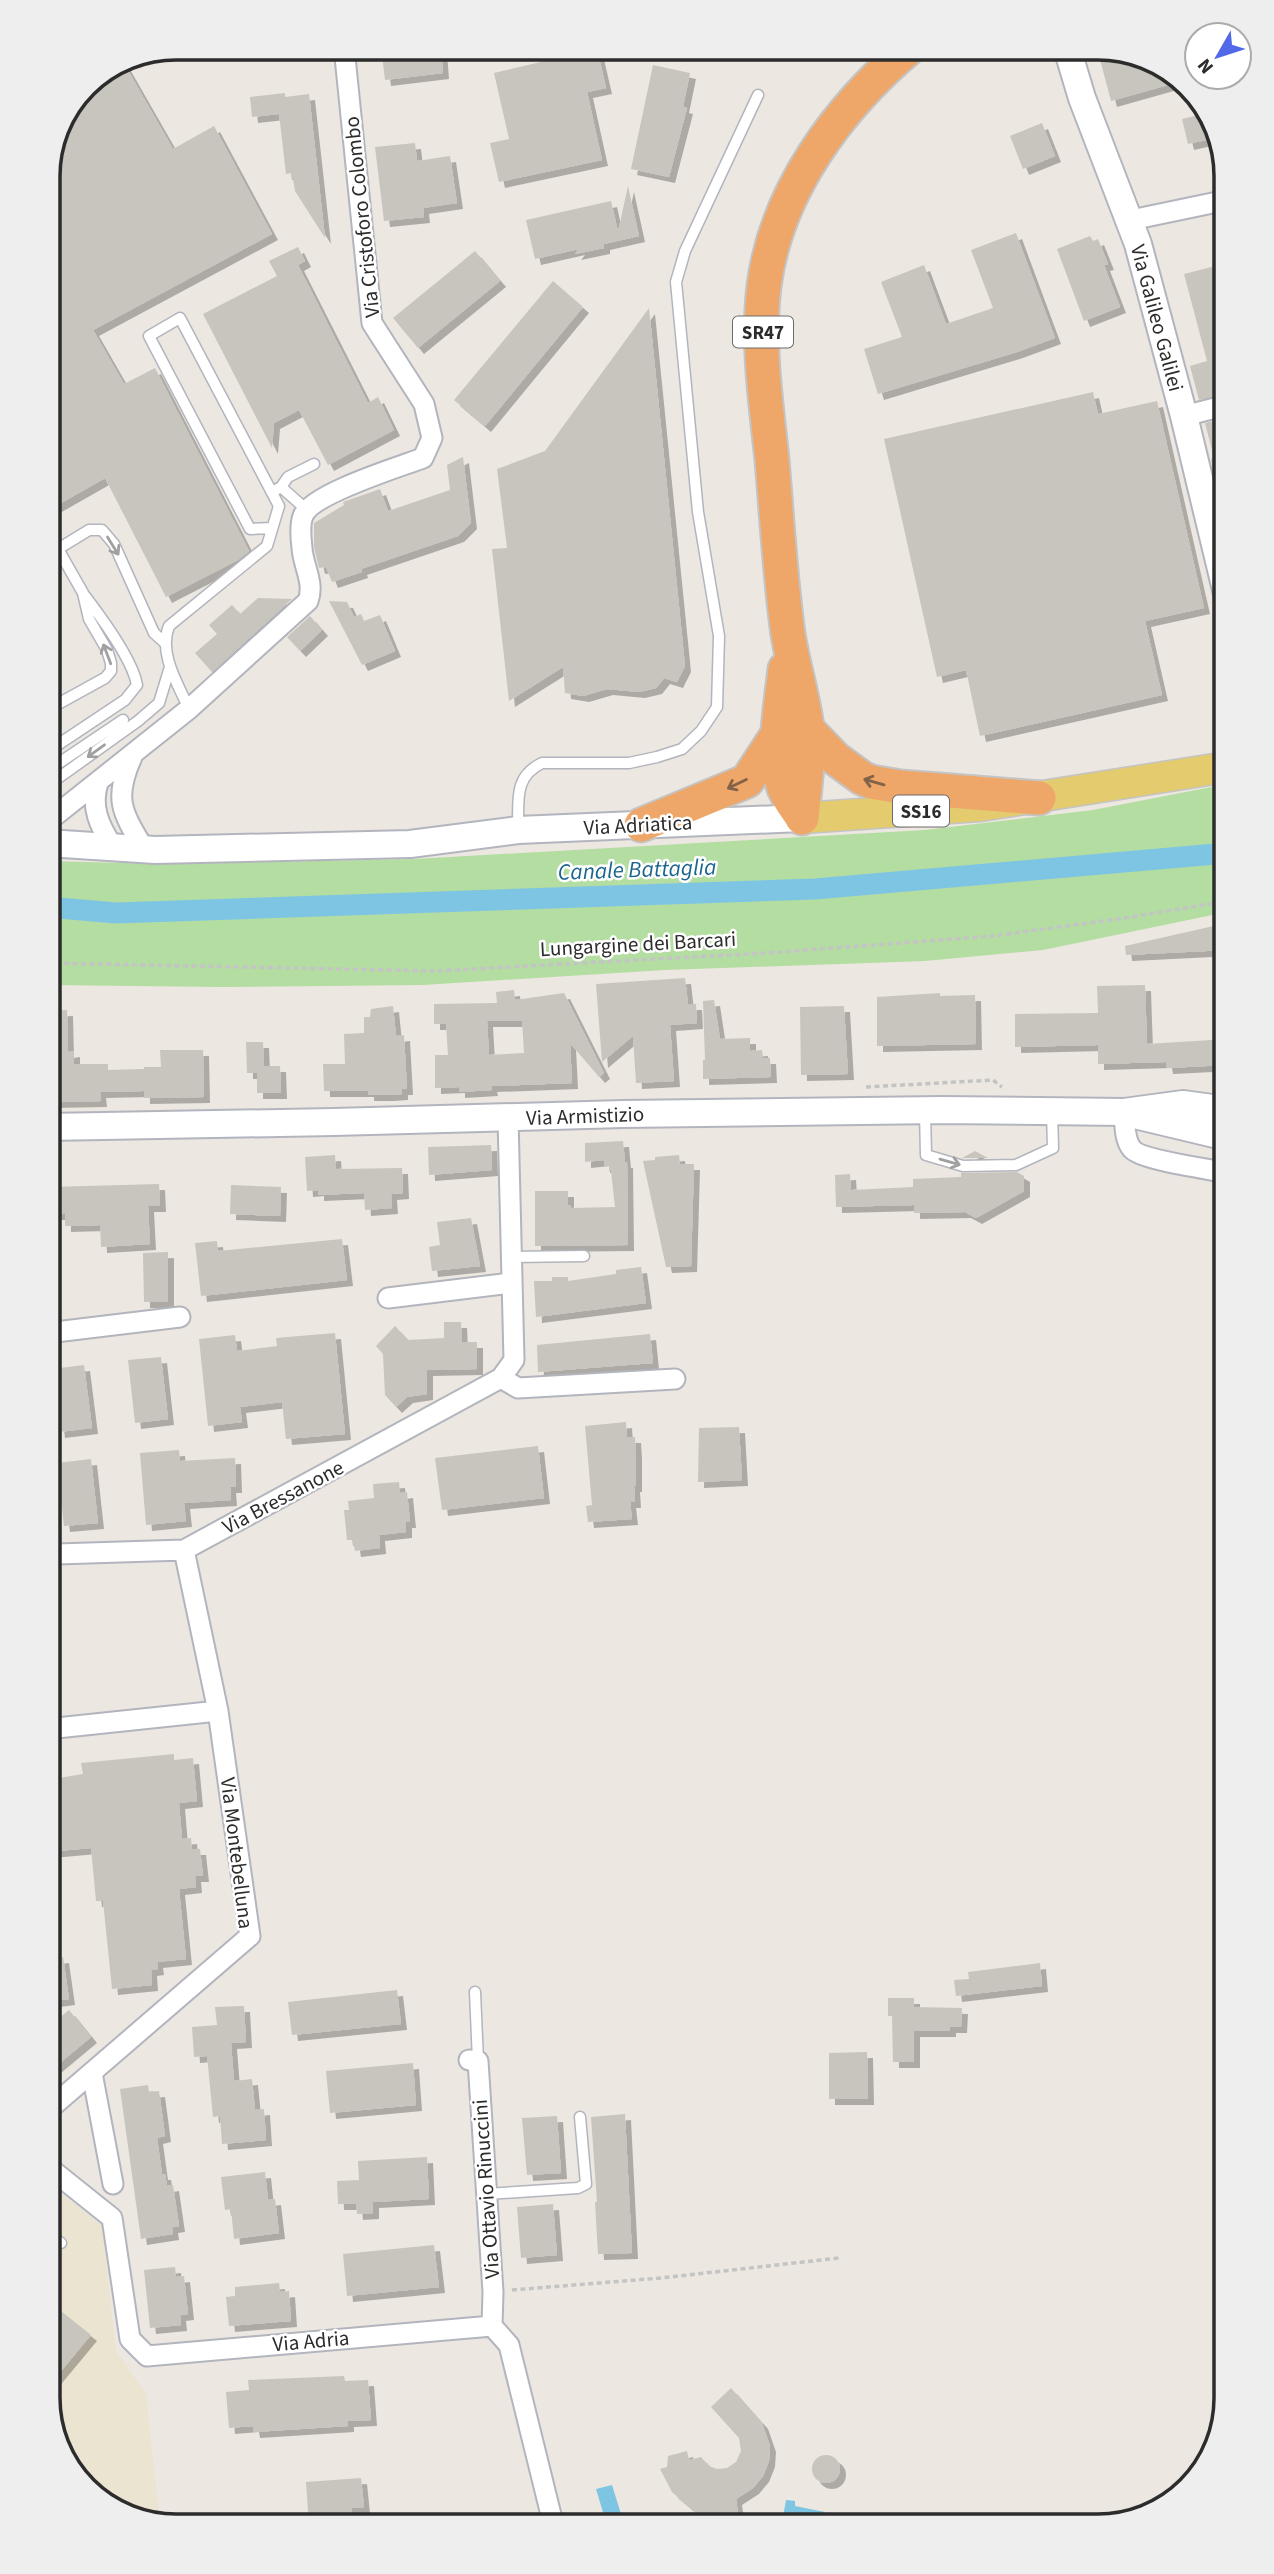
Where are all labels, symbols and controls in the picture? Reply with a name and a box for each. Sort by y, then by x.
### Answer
north arrow [1183,21,1253,91]
text: N [1191,52,1220,79]
street label: Via Cristoforo Colombo [337,115,387,319]
street label: Via Galileo Galilei [1123,241,1191,395]
road number: SR47 [733,316,793,348]
one-way arrow [106,536,120,556]
one-way arrow [99,644,112,665]
one-way arrow [87,744,106,758]
one-way arrow [863,774,885,787]
one-way arrow [727,777,748,791]
road number: SS16 [893,796,949,826]
street label: Via Adriatica [583,807,693,843]
water label: Canale Battaglia [557,850,717,889]
street label: Lungargine dei Barcari [539,924,737,964]
street label: Via Armistizio [525,1099,645,1133]
one-way arrow [938,1157,960,1170]
street label: Via Bressanone [217,1452,349,1542]
street label: Via Montebelluna [213,1776,261,1930]
street label: Via Ottavio Rinuccini [465,2098,507,2280]
street label: Via Adria [271,2323,351,2359]

